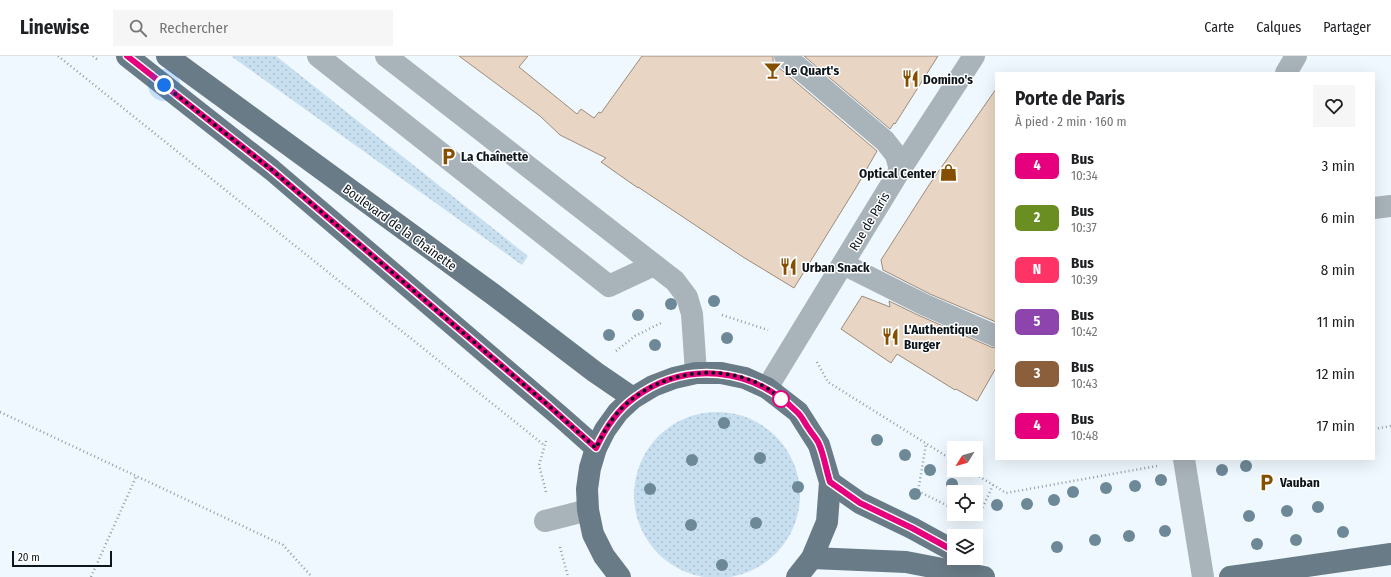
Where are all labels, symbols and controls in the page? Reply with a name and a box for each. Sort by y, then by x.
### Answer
search box [113,10,393,46]
text: Linewise [20,16,89,39]
icon: search [127,17,149,39]
text: Rechercher [159,19,228,37]
text: Carte [1204,19,1234,36]
text: Calques [1256,19,1301,36]
text: Partager [1323,19,1371,36]
bar icon: Le Quart's [762,60,782,80]
place label: Le Quart's [785,63,839,78]
restaurant icon: Domino's [900,69,920,89]
place label: Domino's [923,72,973,87]
your location [154,75,174,95]
button: heart [1313,85,1355,127]
text: Porte de Paris [1015,87,1125,110]
text: À pied · 2 min · 160 m [1015,114,1126,129]
parking icon: La Chaînette [438,146,458,166]
place label: La Chaînette [461,149,529,164]
text: Bus [1071,150,1094,168]
text: 4 [1033,157,1041,174]
text: 3 min [1321,157,1355,175]
shop icon: Optical Center [939,163,959,183]
place label: Optical Center [859,166,936,181]
text: 10:34 [1071,168,1098,183]
street label: Boulevard de la Chaînette [340,181,459,274]
street label: Rue de Paris [846,189,893,253]
text: Bus [1071,202,1094,220]
text: 2 [1034,209,1040,226]
text: 6 min [1321,209,1355,227]
text: 10:37 [1071,220,1097,235]
text: Bus [1071,254,1094,272]
restaurant icon: Urban Snack [779,257,799,277]
place label: Urban Snack [802,260,870,275]
text: N [1033,261,1041,278]
text: 8 min [1321,261,1355,279]
text: 10:39 [1071,272,1098,287]
text: Bus [1071,306,1094,324]
text: 5 [1034,313,1040,330]
text: 11 min [1317,313,1355,331]
place label: L'Authentique Burger [904,322,979,352]
text: 10:42 [1071,324,1097,339]
restaurant icon: L'Authentique Burger [881,326,901,346]
text: Bus [1071,358,1094,376]
text: 3 [1034,365,1040,382]
text: 12 min [1316,365,1355,383]
text: 10:43 [1071,376,1098,391]
unlabelled marker [772,390,790,408]
text: Bus [1071,410,1094,428]
text: 4 [1033,417,1041,434]
text: 17 min [1316,417,1355,435]
text: 10:48 [1071,428,1098,443]
north arrow [947,441,983,477]
map controls [947,441,983,565]
parking icon: Vauban [1257,472,1277,492]
place label: Vauban [1279,475,1320,490]
button: locate [947,485,983,521]
button: layers [947,529,983,565]
scale bar [12,549,112,568]
text: 20 m [18,551,40,564]

